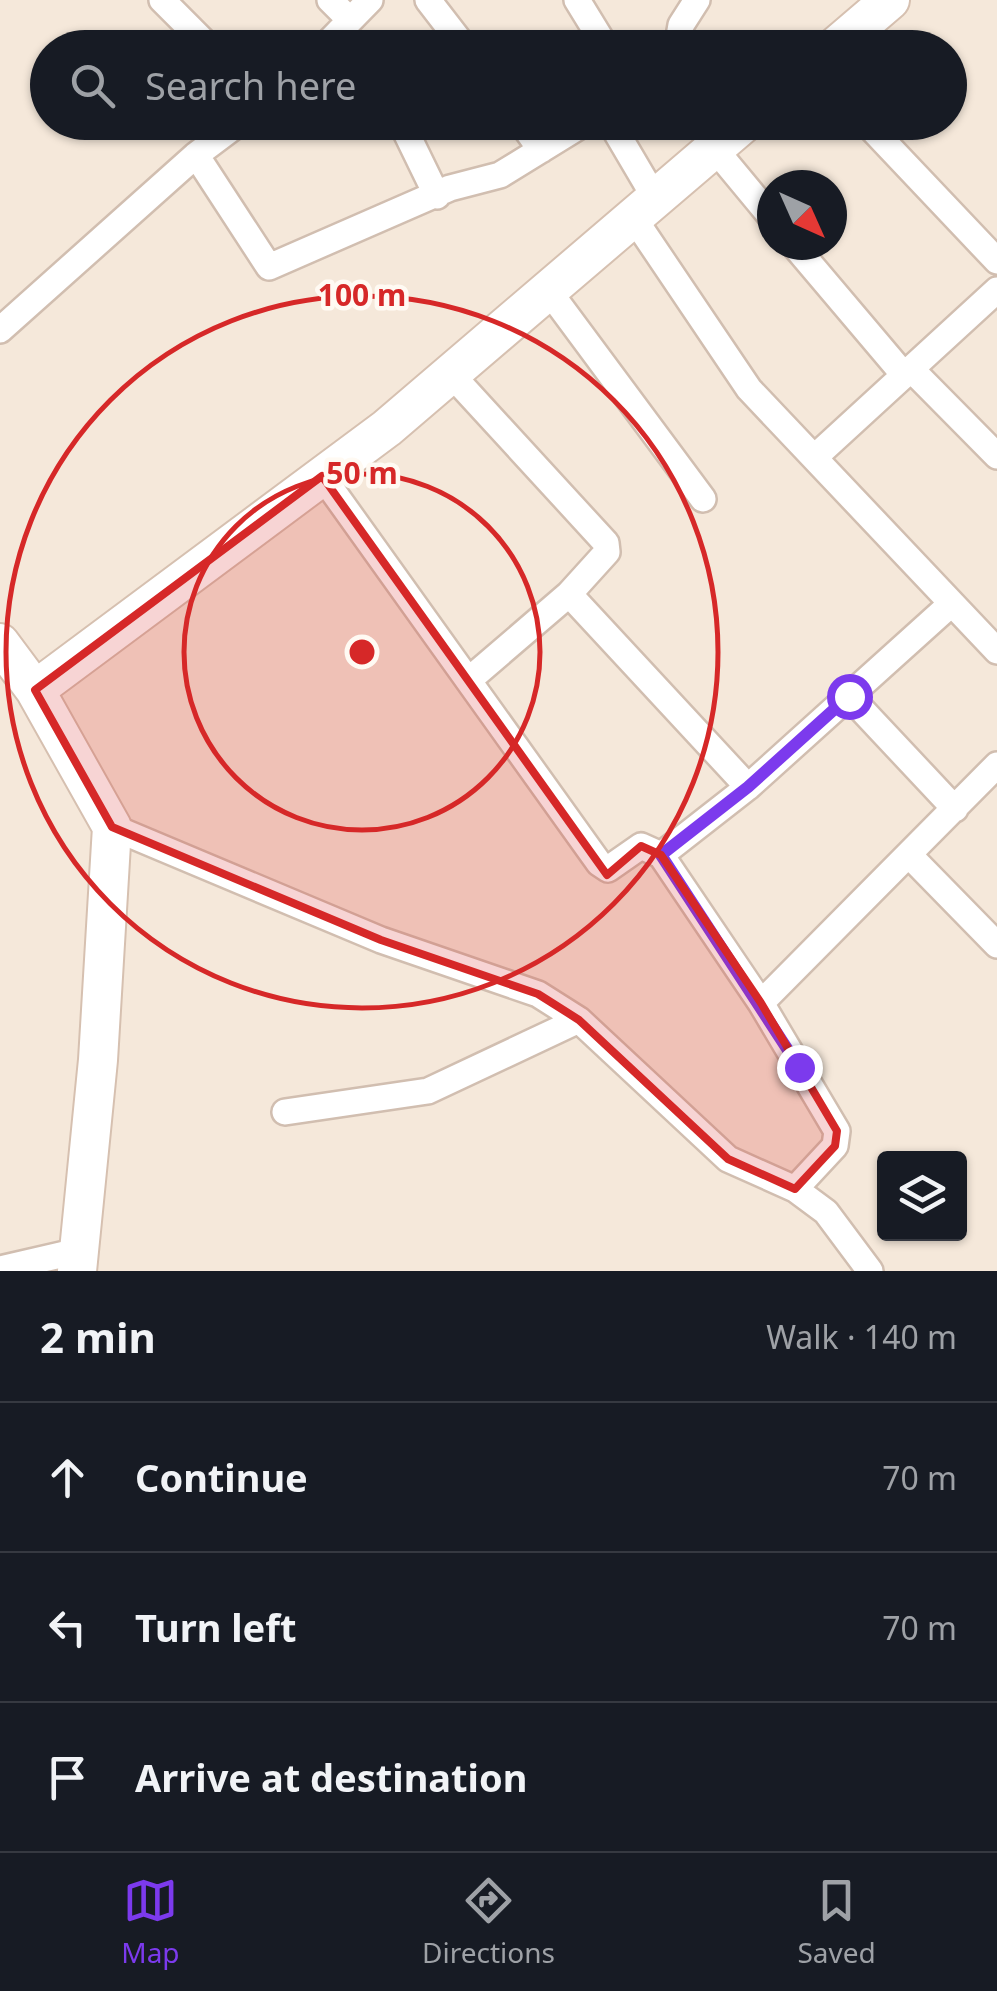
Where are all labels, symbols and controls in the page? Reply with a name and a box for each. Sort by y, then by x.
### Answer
search box [30,30,967,140]
icon: search [65,58,120,113]
text: Search here [145,59,356,111]
north arrow [757,170,847,260]
text: 100 m [318,274,406,315]
text: 50 m [326,452,398,493]
centre of rings [344,634,380,670]
route start [827,674,873,720]
route end [777,1045,823,1091]
map controls [877,1151,967,1241]
button: layers [877,1151,967,1241]
text: 2 min [40,1308,156,1365]
text: Walk · 140 m [766,1315,957,1358]
icon: ahead [40,1450,95,1505]
text: Continue [135,1451,308,1503]
text: 70 m [882,1456,957,1499]
icon: left [40,1600,95,1655]
text: Turn left [135,1601,297,1653]
text: 70 m [882,1606,957,1649]
icon: arrive [40,1750,95,1805]
text: Arrive at destination [135,1751,527,1803]
tab: Map [121,1873,180,1971]
tab: Directions [422,1873,555,1971]
tab: Saved [797,1873,876,1971]

